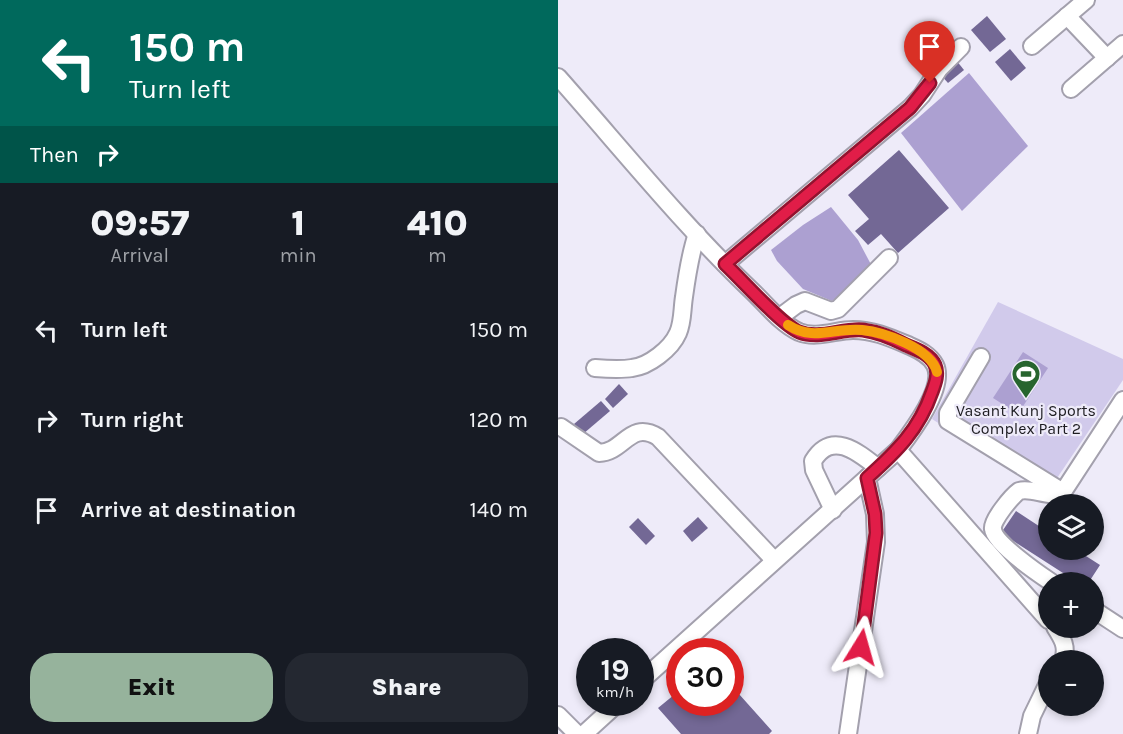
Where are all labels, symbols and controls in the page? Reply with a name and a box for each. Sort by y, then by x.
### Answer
pin [904,21,955,83]
text: 150 m [129,22,245,72]
icon: left [30,24,108,102]
icon: arrive [913,30,946,63]
text: Turn left [129,73,230,105]
icon: right [91,138,124,171]
text: Then [30,142,79,168]
text: 09:57 [90,202,189,244]
text: 1 [291,202,305,244]
text: 410 [407,202,468,244]
text: Arrival [111,244,169,267]
text: min [280,244,316,267]
text: m [428,244,447,267]
icon: left [30,314,63,347]
text: Turn left [81,317,168,343]
text: 150 m [469,317,528,343]
sports icon: Vasant Kunj Sports Complex Part 2 [1010,358,1042,400]
place label: Vasant Kunj Sports Complex Part 2 [956,401,1096,438]
icon: right [30,404,63,437]
text: Turn right [81,407,184,433]
text: 120 m [469,407,528,433]
icon: arrive [30,494,63,527]
map controls [1038,494,1104,716]
button: layers [1038,494,1104,560]
text: Arrive at destination [81,497,296,523]
text: 140 m [470,497,528,523]
button: + [1038,572,1104,638]
position arrow [829,615,893,679]
speed limit sign: 30 [666,638,744,716]
button: − [1038,650,1104,716]
text: 19 [600,652,629,688]
button: Exit [30,653,273,722]
button: Share [285,653,528,722]
text: km/h [596,683,634,701]

